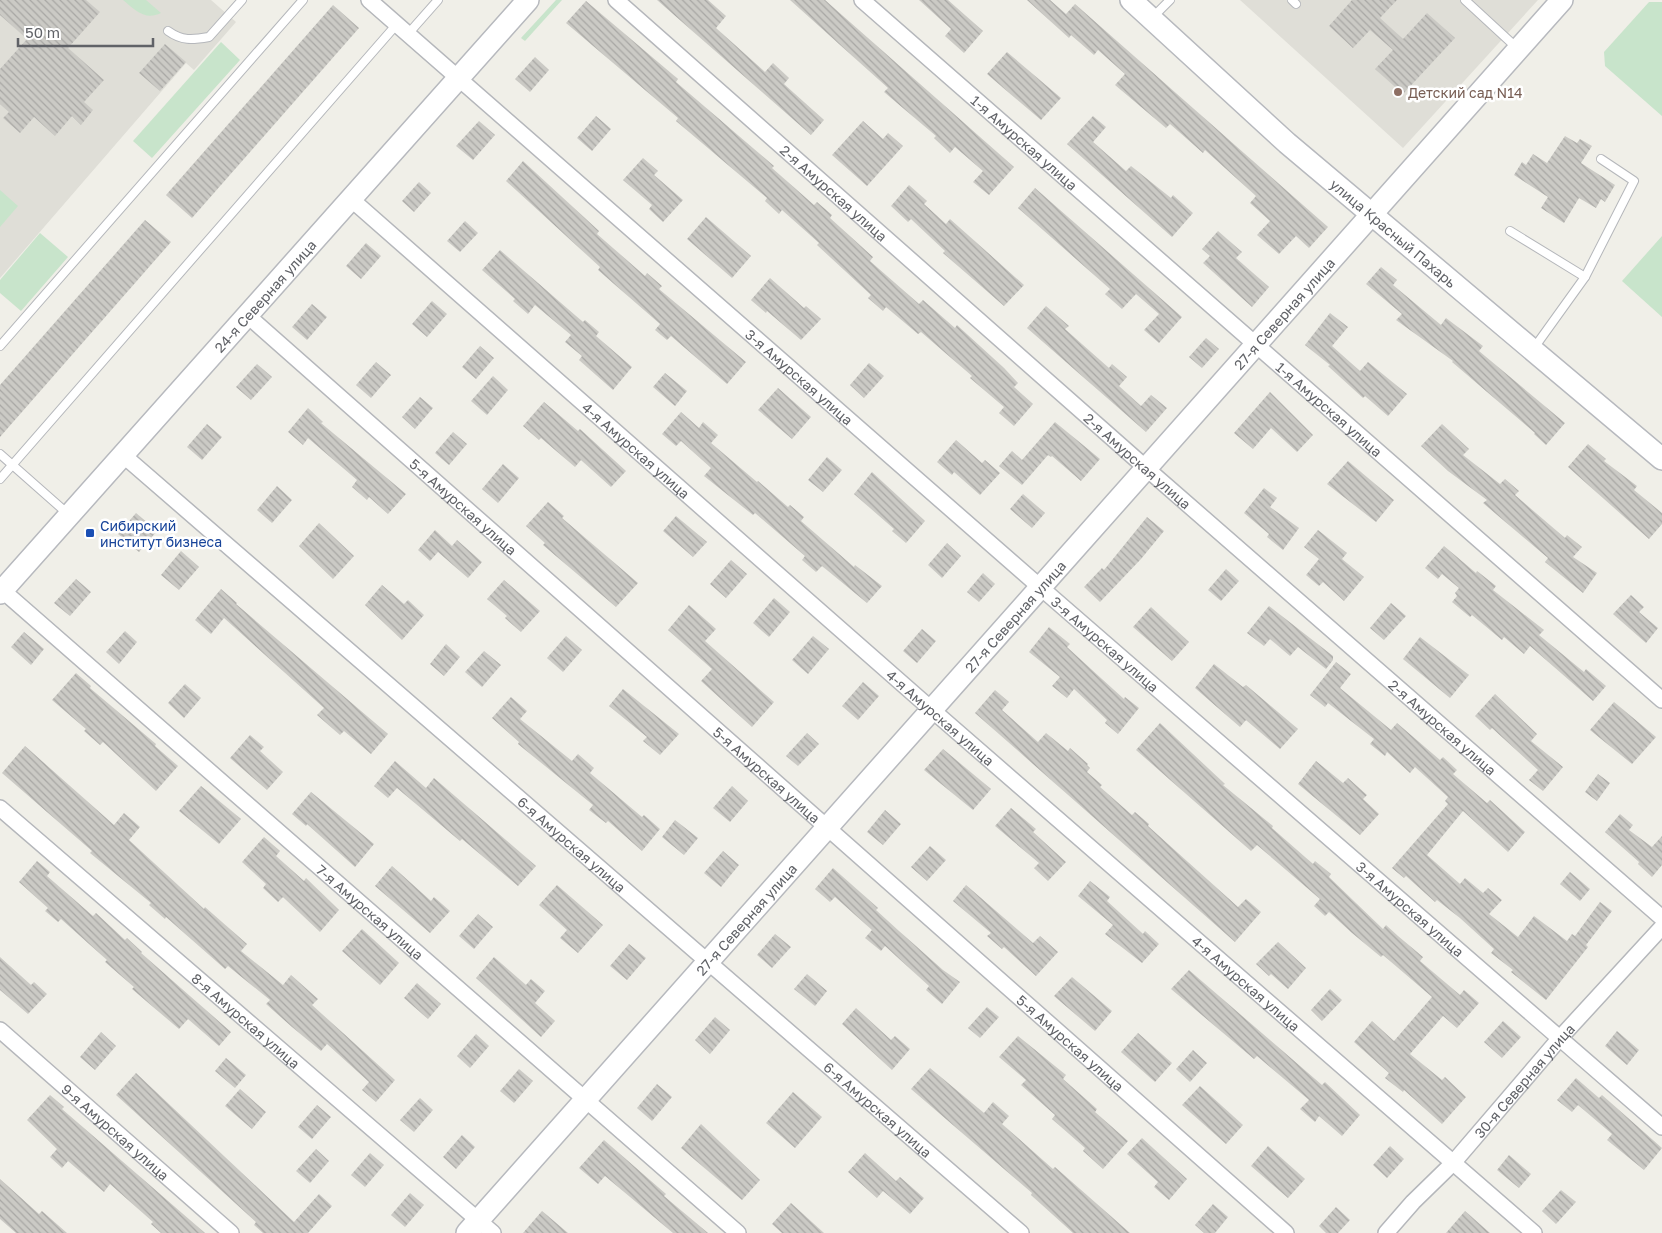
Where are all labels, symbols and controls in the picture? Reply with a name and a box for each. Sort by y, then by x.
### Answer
scale bar [18,15,152,47]
text: 50 m [25,23,60,41]
place label: Детский сад N14 [1408,84,1523,101]
marker: Детский сад N14 [1392,86,1404,98]
street label: 1-я Амурская улица [968,91,1081,193]
street label: 2-я Амурская улица [777,141,891,244]
street label: улица Красный Пахарь [1327,175,1460,291]
street label: 24-я Северная улица [210,236,319,355]
street label: 27-я Северная улица [1230,254,1338,373]
street label: 3-я Амурская улица [742,325,857,428]
street label: 1-я Амурская улица [1273,358,1386,460]
street label: 4-я Амурская улица [579,398,694,502]
street label: 2-я Амурская улица [1081,409,1195,512]
street label: 5-я Амурская улица [407,455,521,558]
place label: Сибирский институт бизнеса [100,517,222,550]
marker: Сибирский институт бизнеса [84,527,96,539]
street label: 27-я Северная улица [961,557,1069,676]
street label: 3-я Амурская улица [1048,592,1163,695]
street label: 4-я Амурская улица [883,666,998,769]
street label: 2-я Амурская улица [1386,676,1500,778]
street label: 5-я Амурская улица [710,723,824,826]
street label: 6-я Амурская улица [515,793,629,895]
street label: 3-я Амурская улица [1353,857,1468,960]
street label: 27-я Северная улица [692,860,800,978]
street label: 7-я Амурская улица [313,861,427,963]
street label: 4-я Амурская улица [1189,931,1304,1034]
street label: 8-я Амурская улица [189,969,304,1071]
street label: 5-я Амурская улица [1014,991,1128,1094]
street label: 30-я Северная улица [1470,1020,1578,1141]
street label: 6-я Амурская улица [821,1058,935,1161]
street label: 9-я Амурская улица [59,1080,173,1183]

